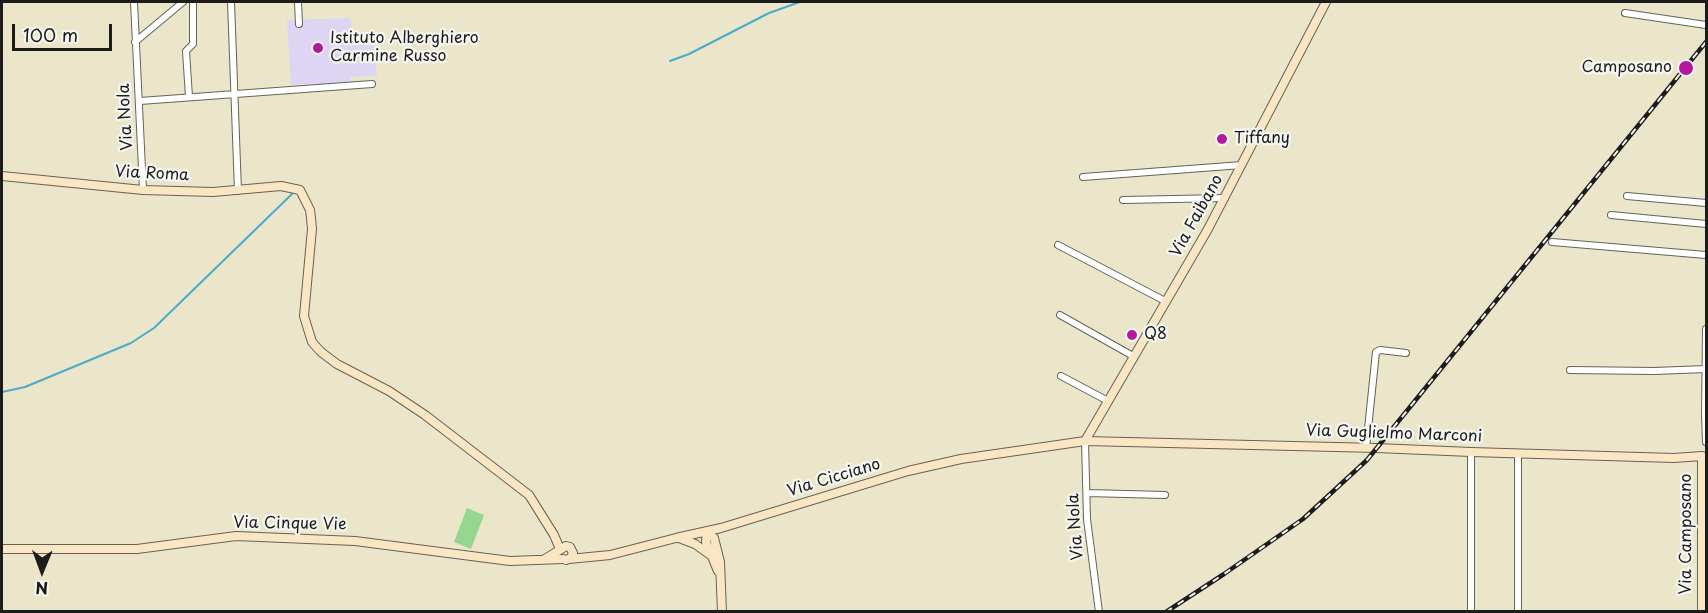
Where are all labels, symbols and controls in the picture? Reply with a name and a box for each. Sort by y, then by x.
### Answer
scale bar [15,12,116,50]
text: 100 m [23,21,78,48]
place label: Istituto Alberghiero Carmine Russo [330,29,479,67]
marker: Istituto Alberghiero Carmine Russo [311,41,325,55]
place label: Camposano [1582,58,1672,78]
marker: Camposano [1677,59,1695,77]
street label: Via Nola [115,83,137,151]
place label: Tiffany [1234,129,1290,149]
marker: Tiffany [1215,132,1229,146]
street label: Via Roma [114,162,190,186]
street label: Via Faibano [1167,172,1227,260]
place label: Q8 [1144,325,1167,345]
marker: Q8 [1125,328,1139,342]
street label: Via Guglielmo Marconi [1306,421,1482,447]
street label: Via Cicciano [785,455,883,501]
street label: Via Camposano [1677,474,1697,594]
street label: Via Nola [1064,493,1088,561]
street label: Via Cinque Vie [233,513,347,535]
north arrow [12,541,72,601]
text: N [35,577,48,601]

